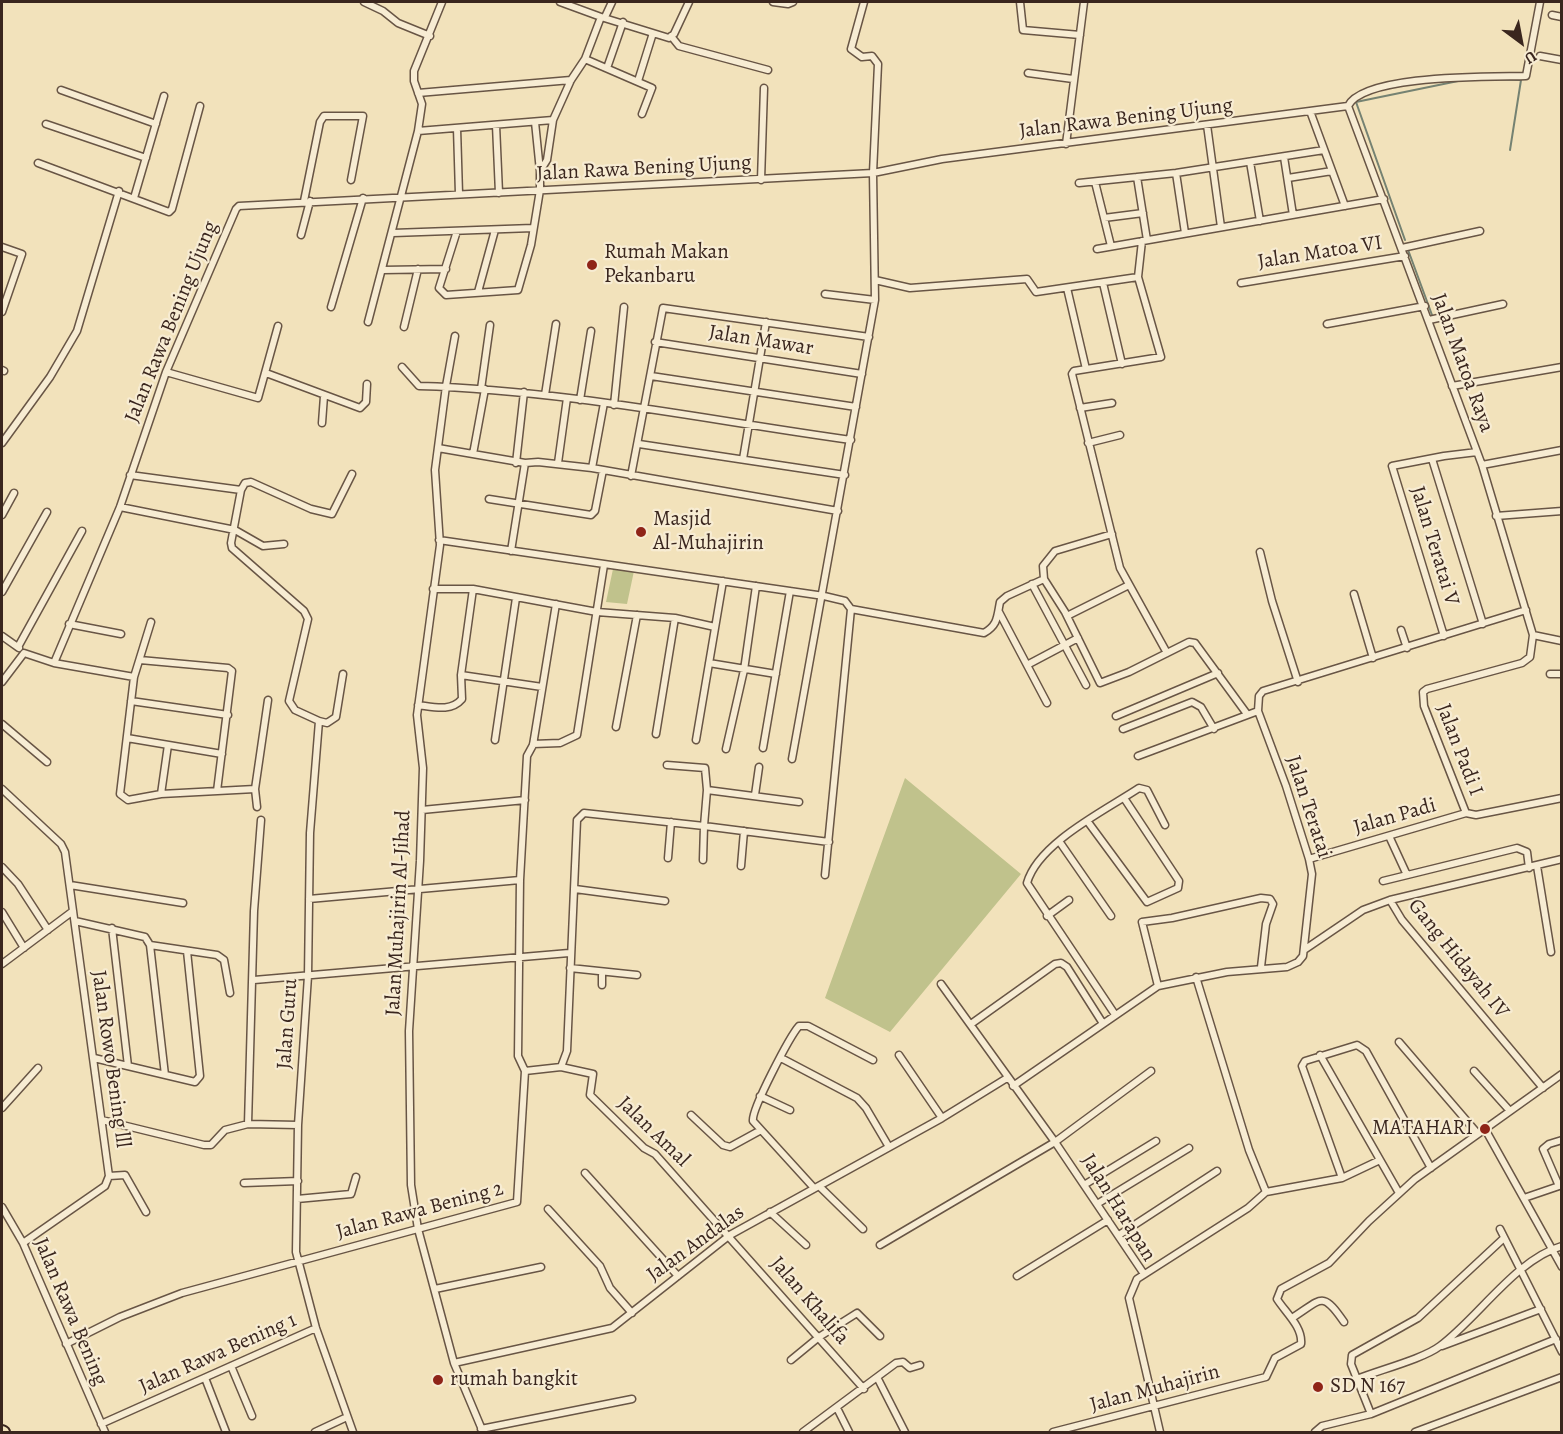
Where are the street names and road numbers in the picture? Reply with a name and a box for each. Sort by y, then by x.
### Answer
street label: Jalan Rawa Bening Ujung [1018,93,1234,145]
street label: Jalan Rawa Bening Ujung [536,151,752,187]
street label: Jalan Rawa Bening Ujung [120,218,224,426]
street label: Jalan Matoa VI [1256,231,1384,275]
street label: Jalan Matoa Raya [1425,290,1499,436]
street label: Jalan Mawar [707,320,815,362]
street label: Jalan Teratai V [1404,483,1464,609]
street label: Jalan Padi I [1430,700,1488,800]
street label: Jalan Teratai [1280,752,1336,862]
street label: Jalan Padi [1351,793,1439,841]
street label: Jalan Muhajirin Al-Jihad [381,809,417,1017]
street label: Gang Hidayah IV [1402,894,1514,1024]
street label: Jalan Rowo Bening lll [85,969,135,1149]
street label: Jalan Guru [272,978,304,1070]
street label: Jalan Amal [612,1091,694,1173]
street label: Jalan Harapan [1075,1150,1161,1266]
street label: Jalan Rawa Bening 2 [334,1177,506,1245]
street label: Jalan Andalas [642,1200,750,1288]
street label: Jalan Rawa Bening [28,1234,112,1390]
street label: Jalan Khalifa [764,1252,854,1350]
street label: Jalan Rawa Bening 1 [136,1308,300,1400]
street label: Jalan Muhajirin [1088,1360,1222,1418]

